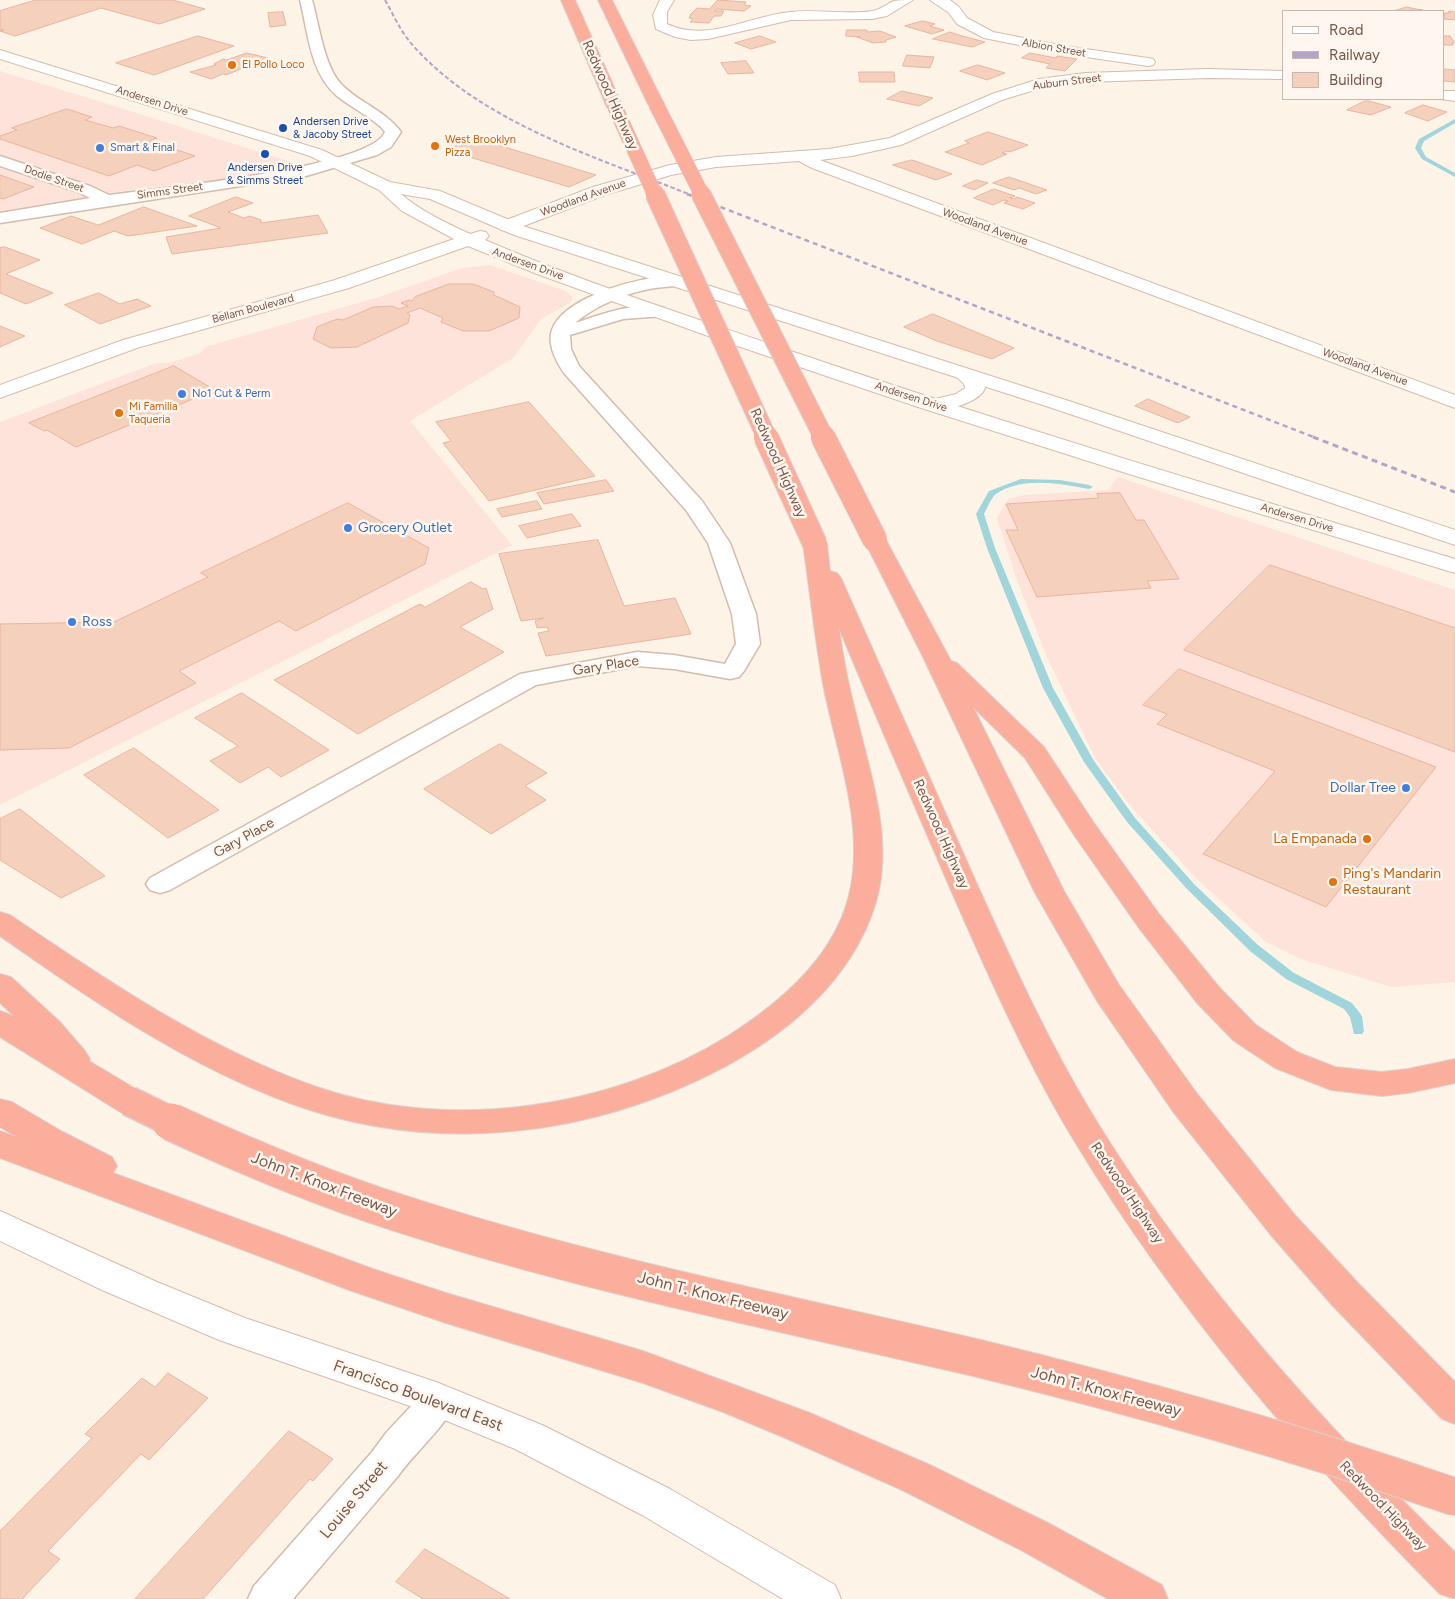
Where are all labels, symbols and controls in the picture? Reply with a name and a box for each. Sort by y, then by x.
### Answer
legend [1282,10,1445,100]
text: Road [1329,21,1364,39]
street label: Albion Street [1021,36,1087,60]
street label: Redwood Highway [578,38,642,152]
text: Railway [1329,46,1380,64]
place label: El Pollo Loco [242,58,305,72]
marker: El Pollo Loco [226,59,238,71]
street label: Auburn Street [1032,71,1102,93]
text: Building [1329,71,1383,89]
street label: Andersen Drive [114,83,190,119]
place label: Andersen Drive & Jacoby Street [293,115,372,141]
marker: Andersen Drive & Jacoby Street [277,122,289,134]
place label: West Brooklyn Pizza [445,133,516,159]
marker: West Brooklyn Pizza [429,140,441,152]
place label: Smart & Final [110,141,175,155]
marker: Smart & Final [94,142,106,154]
marker: Andersen Drive & Simms Street [259,148,271,160]
place label: Andersen Drive & Simms Street [227,161,303,187]
street label: Dodie Street [22,163,86,195]
street label: Woodland Avenue [539,176,627,220]
street label: Simms Street [136,180,204,202]
street label: Woodland Avenue [941,205,1029,249]
street label: Andersen Drive [490,245,566,283]
street label: Bellam Boulevard [211,292,295,326]
street label: Woodland Avenue [1321,345,1409,389]
street label: Andersen Drive [873,379,949,415]
place label: No1 Cut & Perm [192,387,270,401]
marker: No1 Cut & Perm [176,388,188,400]
place label: Mi Familia Taqueria [129,400,178,426]
street label: Redwood Highway [746,406,810,520]
marker: Mi Familia Taqueria [113,407,125,419]
street label: Andersen Drive [1259,501,1335,535]
place label: Grocery Outlet [358,520,452,536]
marker: Grocery Outlet [342,522,354,534]
place label: Ross [82,614,112,630]
marker: Ross [66,616,78,628]
street label: Gary Place [572,652,640,680]
street label: Redwood Highway [909,777,973,891]
place label: Dollar Tree [1330,780,1396,796]
marker: Dollar Tree [1400,782,1412,794]
street label: Gary Place [211,814,277,862]
place label: La Empanada [1273,831,1357,847]
marker: La Empanada [1361,833,1373,845]
place label: Ping's Mandarin Restaurant [1343,866,1441,899]
marker: Ping's Mandarin Restaurant [1327,876,1339,888]
street label: Redwood Highway [1087,1139,1167,1247]
street label: John T. Knox Freeway [248,1148,400,1222]
street label: John T. Knox Freeway [636,1268,790,1324]
street label: Francisco Boulevard East [331,1356,505,1436]
street label: John T. Knox Freeway [1029,1363,1183,1421]
street label: Louise Street [316,1457,392,1543]
street label: Redwood Highway [1336,1458,1430,1554]

